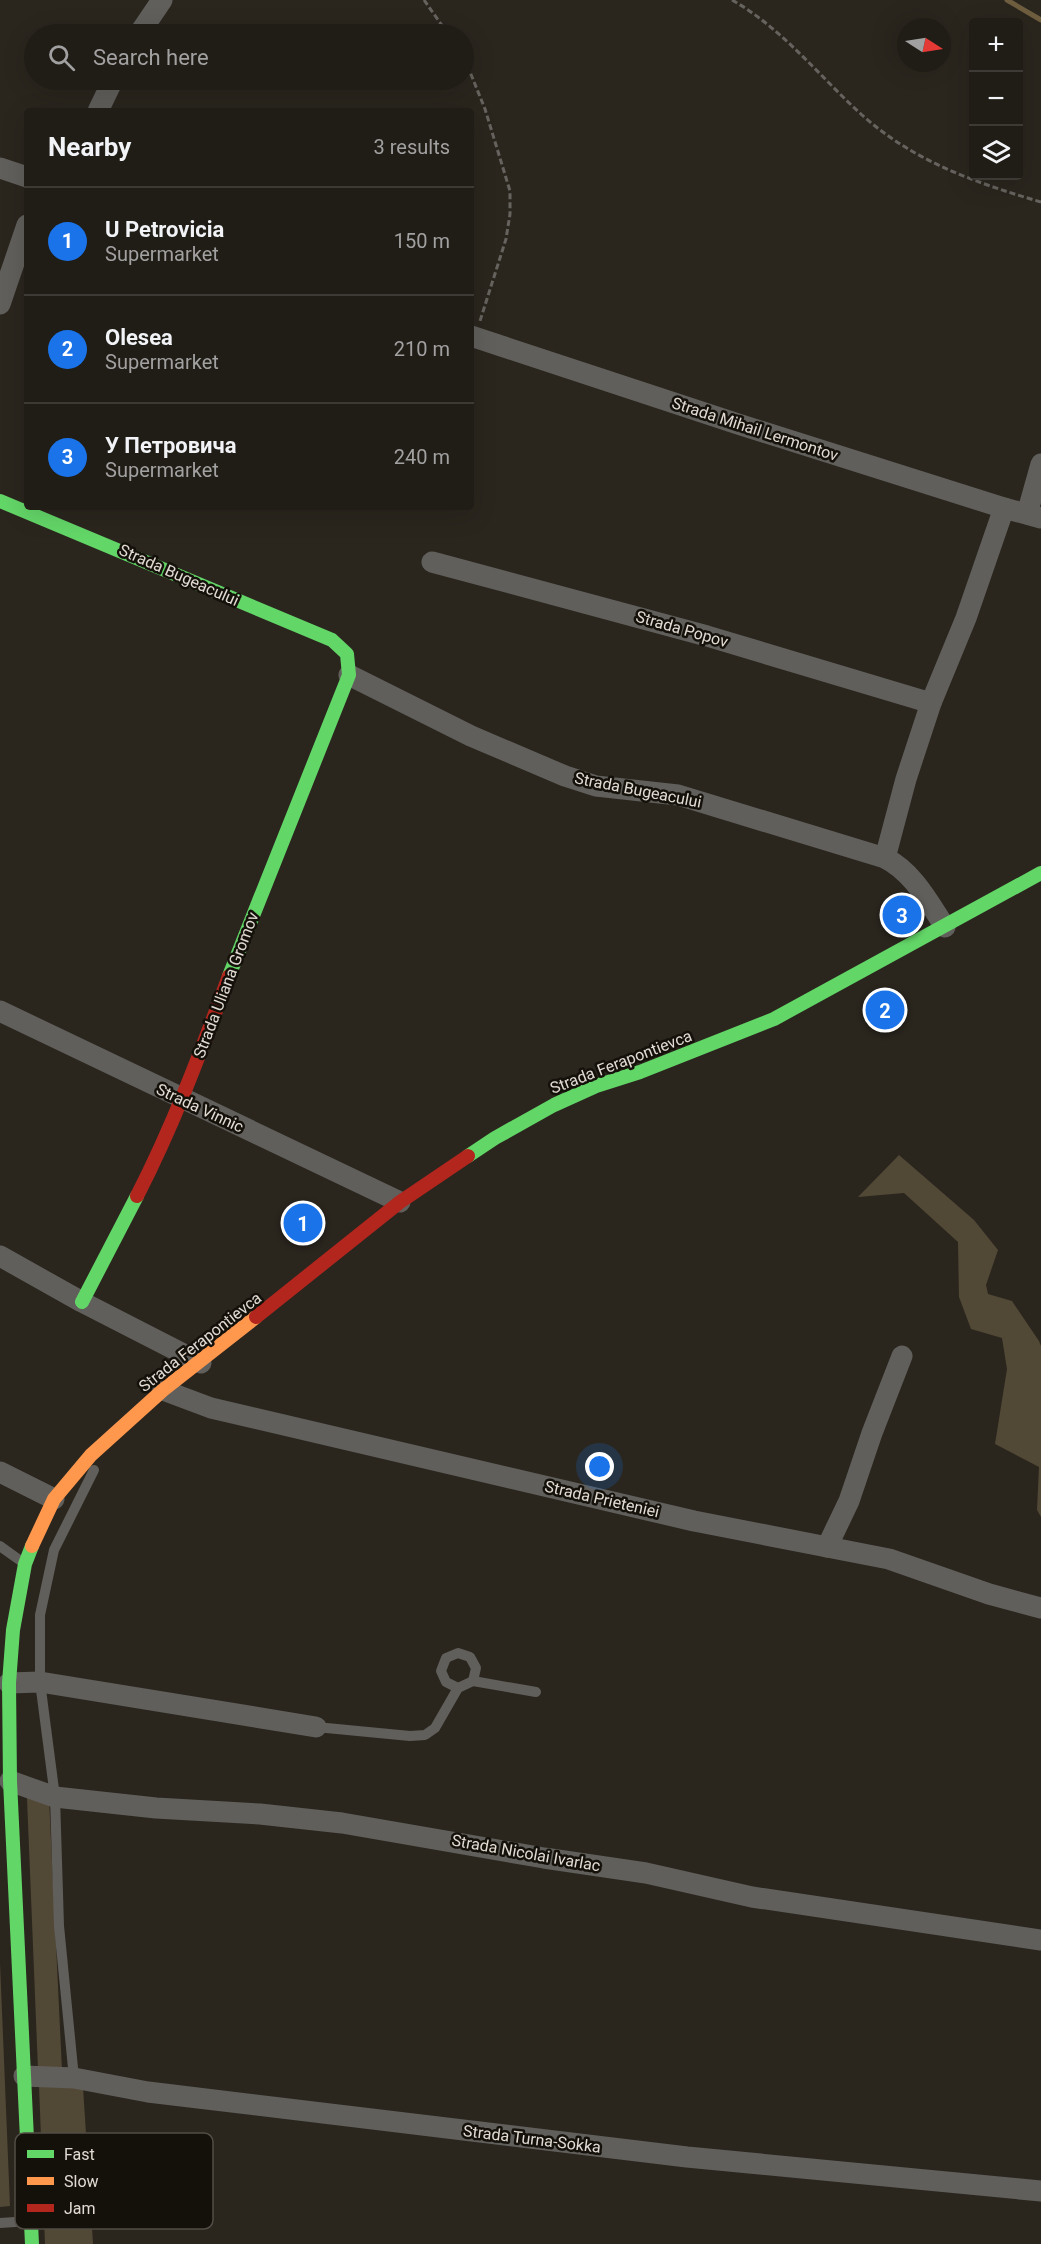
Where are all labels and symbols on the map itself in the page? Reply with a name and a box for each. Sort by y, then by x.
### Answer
north arrow [897,18,951,72]
street label: Strada Mihail Lermontov [669,393,841,465]
street label: Strada Bugeacului [116,540,242,610]
street label: Strada Popov [634,607,731,651]
street label: Strada Bugeacului [573,768,703,812]
pin: 3 [882,892,922,938]
street label: Strada Uliana Gromov [189,909,263,1061]
pin: 2 [866,988,904,1032]
street label: Strada Ferapontievca [547,1026,695,1098]
street label: Strada Vinnic [153,1079,247,1137]
pin: 1 [284,1200,322,1246]
street label: Strada Ferapontievca [135,1288,265,1396]
your location [585,1452,614,1481]
street label: Strada Prieteniei [543,1477,661,1521]
street label: Strada Nicolai Ivarlac [450,1831,602,1875]
street label: Strada Turna-Sokka [462,2121,602,2157]
legend [15,2133,213,2229]
text: Fast [64,2145,95,2164]
text: Slow [64,2172,99,2191]
text: Jam [64,2199,96,2218]

